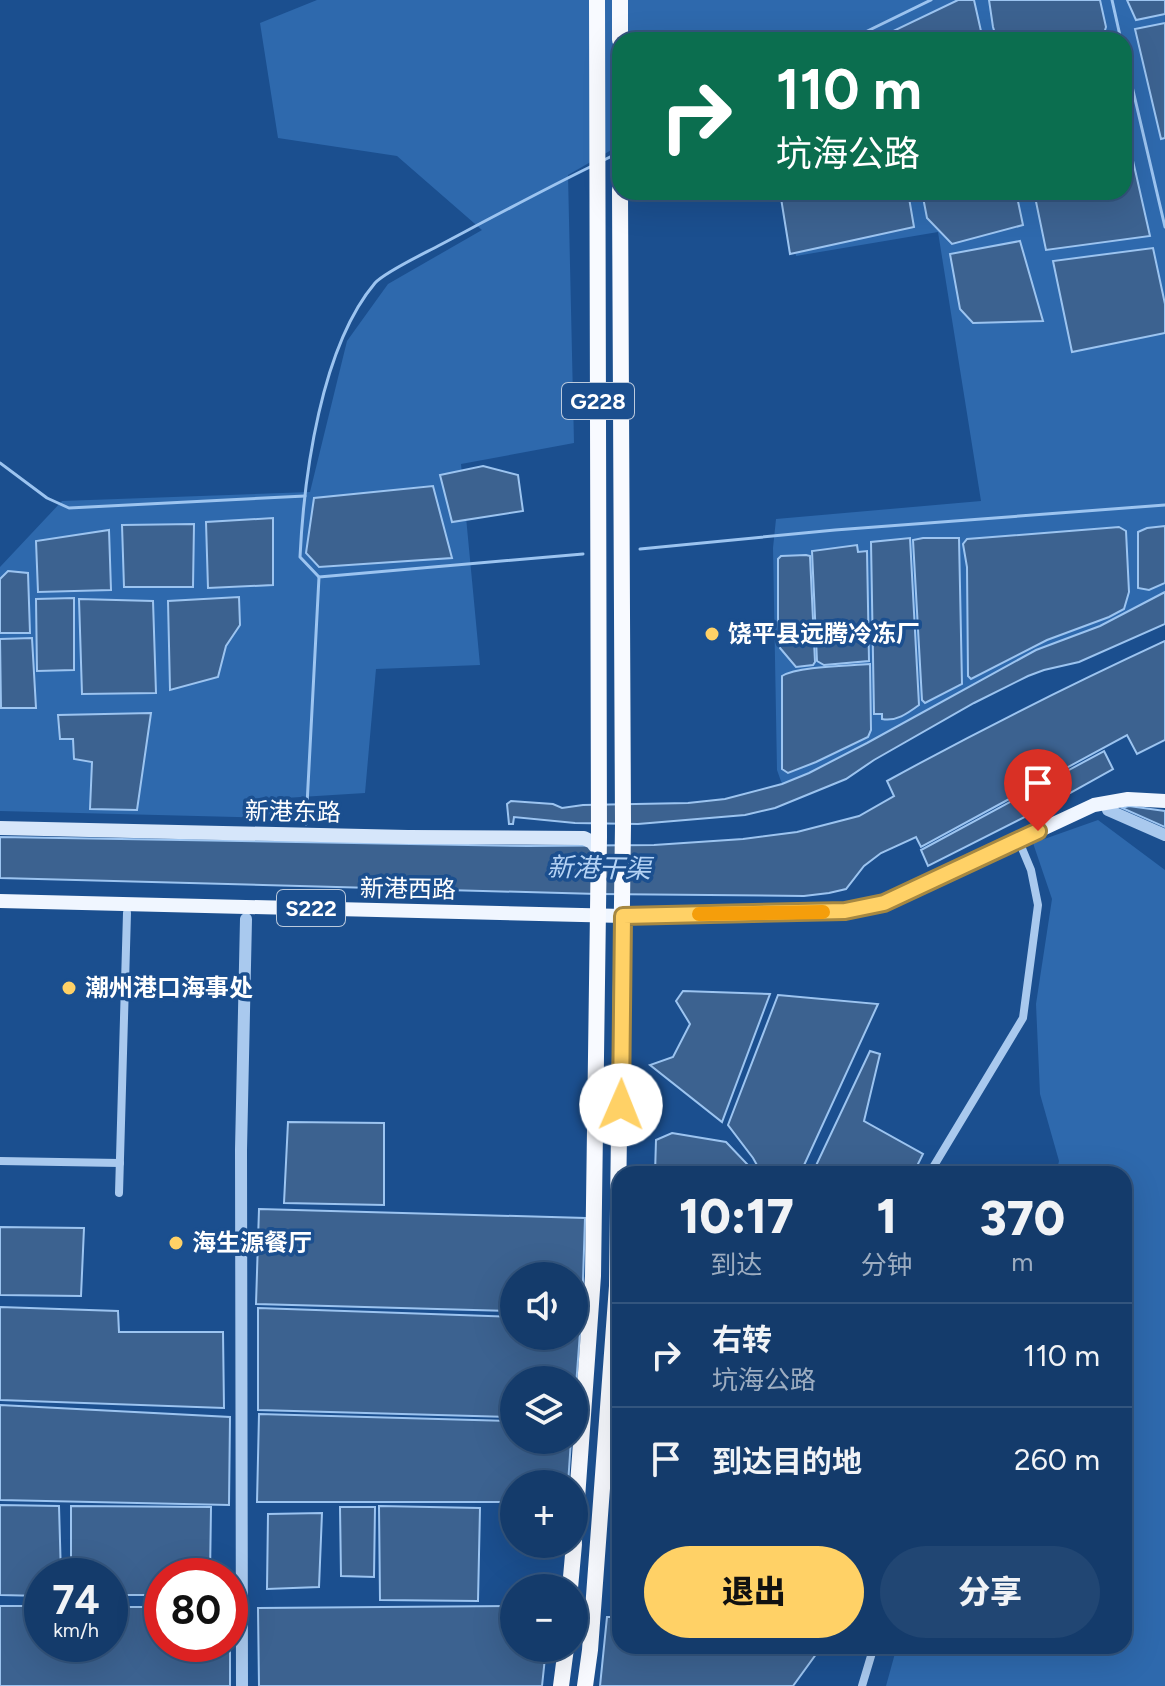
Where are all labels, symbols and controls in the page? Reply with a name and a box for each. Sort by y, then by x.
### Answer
text: 110 m [776,56,922,123]
icon: right [644,64,748,168]
text: 坑海公路 [776,132,920,175]
road number: G228 [562,383,634,419]
place label: 饶平县远腾冷冻厂 [728,619,920,648]
marker: 饶平县远腾冷冻厂 [703,625,721,643]
pin [1004,749,1072,831]
icon: arrive [1016,761,1060,805]
street label: 新港东路 [245,796,341,827]
water label: 新港干渠 [547,851,655,885]
street label: 新港西路 [360,873,456,904]
road number: S222 [277,890,345,926]
place label: 潮州港口海事处 [85,973,253,1002]
marker: 潮州港口海事处 [60,979,78,997]
position arrow [579,1063,663,1147]
text: 10:17 [679,1187,794,1245]
text: 1 [877,1187,897,1245]
text: 370 [980,1189,1065,1247]
place label: 海生源餐厅 [192,1228,312,1257]
marker: 海生源餐厅 [167,1234,185,1252]
text: m [1011,1246,1033,1278]
text: 到达 [710,1249,762,1281]
text: 分钟 [861,1249,913,1281]
map controls [500,1262,588,1662]
button: sound [500,1262,588,1350]
text: 右转 [712,1321,772,1358]
icon: right [644,1333,688,1377]
text: 110 m [1023,1337,1100,1374]
text: 坑海公路 [712,1364,816,1396]
button: layers [500,1366,588,1454]
icon: arrive [644,1437,688,1481]
text: 260 m [1014,1441,1100,1478]
text: 到达目的地 [712,1443,862,1480]
button: + [500,1470,588,1558]
button: 退出 [644,1546,864,1638]
button: 分享 [880,1546,1100,1638]
speed limit sign: 80 [144,1558,248,1662]
button: − [500,1574,588,1662]
text: 74 [52,1576,100,1624]
text: km/h [53,1618,99,1642]

